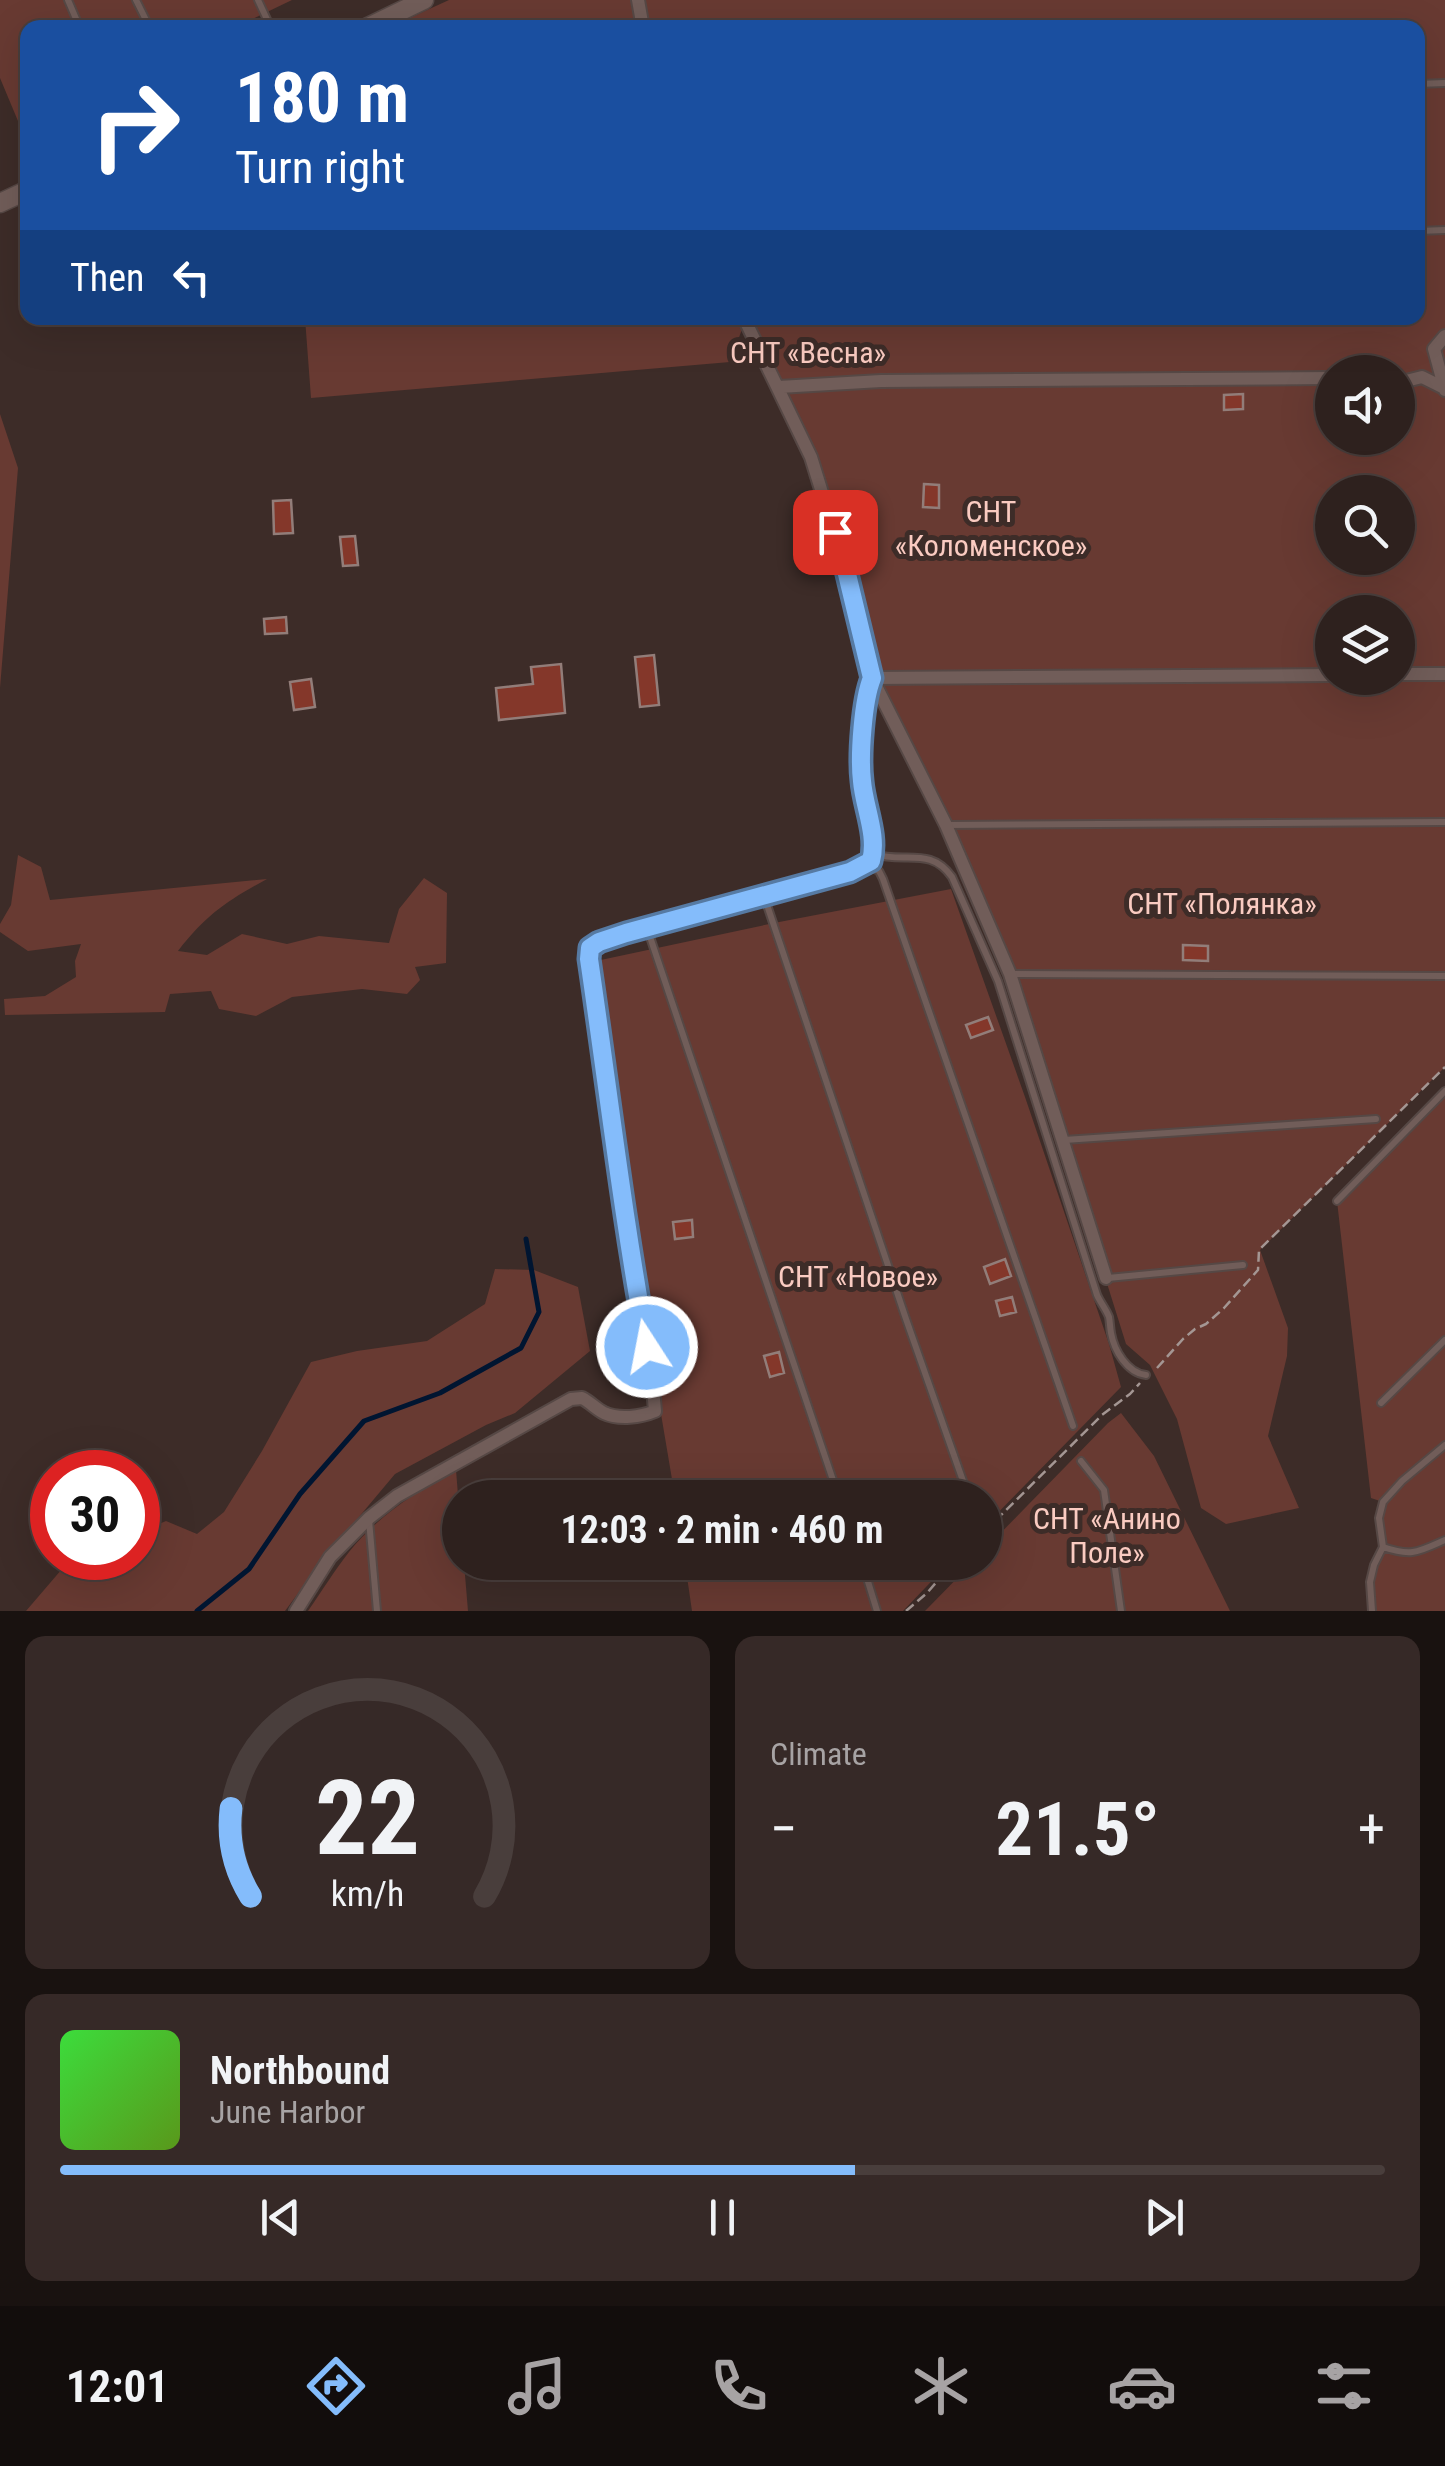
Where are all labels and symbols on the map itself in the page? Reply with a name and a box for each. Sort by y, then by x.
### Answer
park label: СНТ «Весна» [730,335,886,370]
pin [793,490,878,575]
park label: СНТ «Коломенское» [895,494,1087,563]
park label: СНТ «Полянка» [1127,886,1317,921]
park label: СНТ «Новое» [778,1259,938,1294]
position arrow [595,1295,699,1399]
speed limit sign: 30 [30,1450,160,1580]
park label: СНТ «Анино Поле» [1033,1501,1181,1570]

